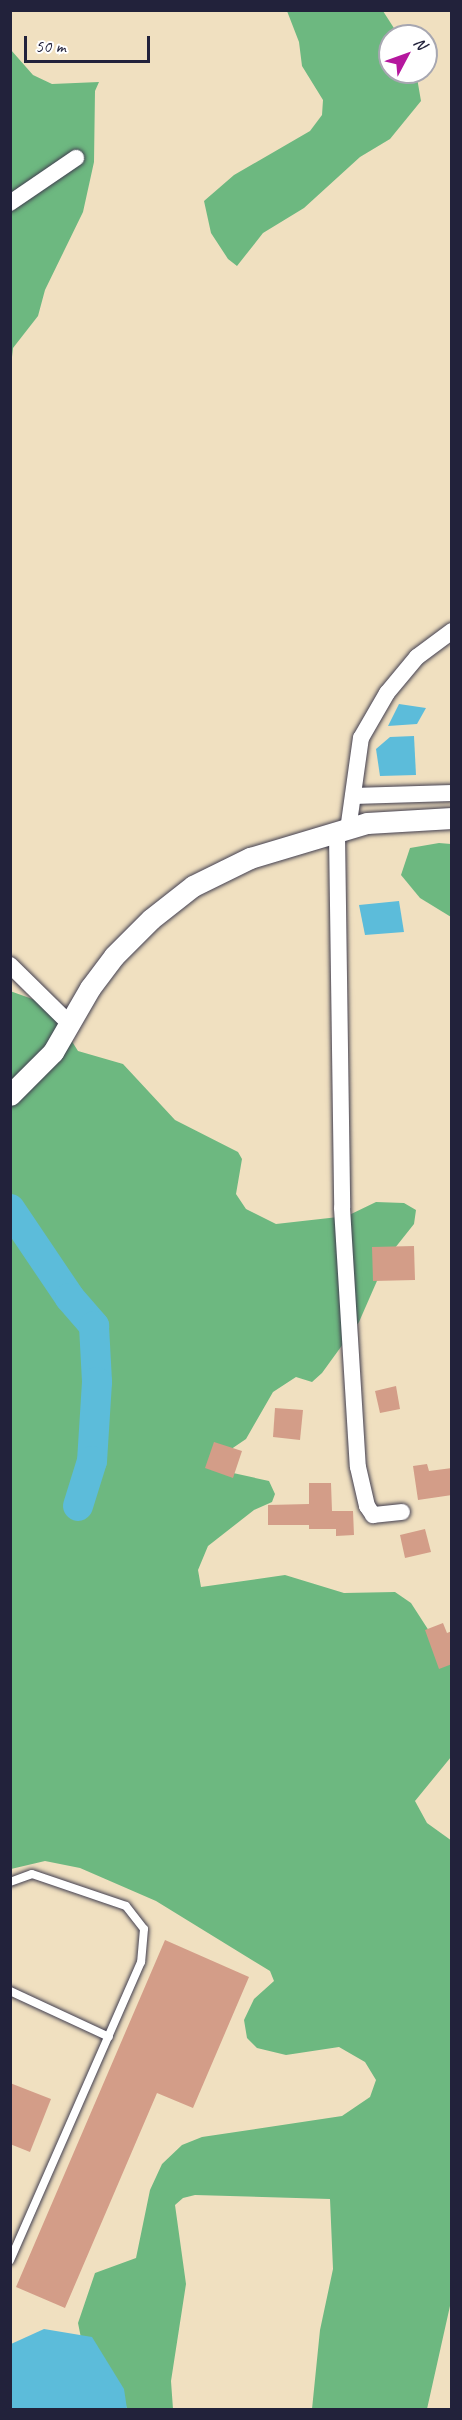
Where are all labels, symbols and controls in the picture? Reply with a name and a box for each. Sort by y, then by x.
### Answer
scale bar [27,24,153,62]
north arrow [378,24,438,84]
text: N [409,33,431,54]
text: 50 m [35,35,66,57]

